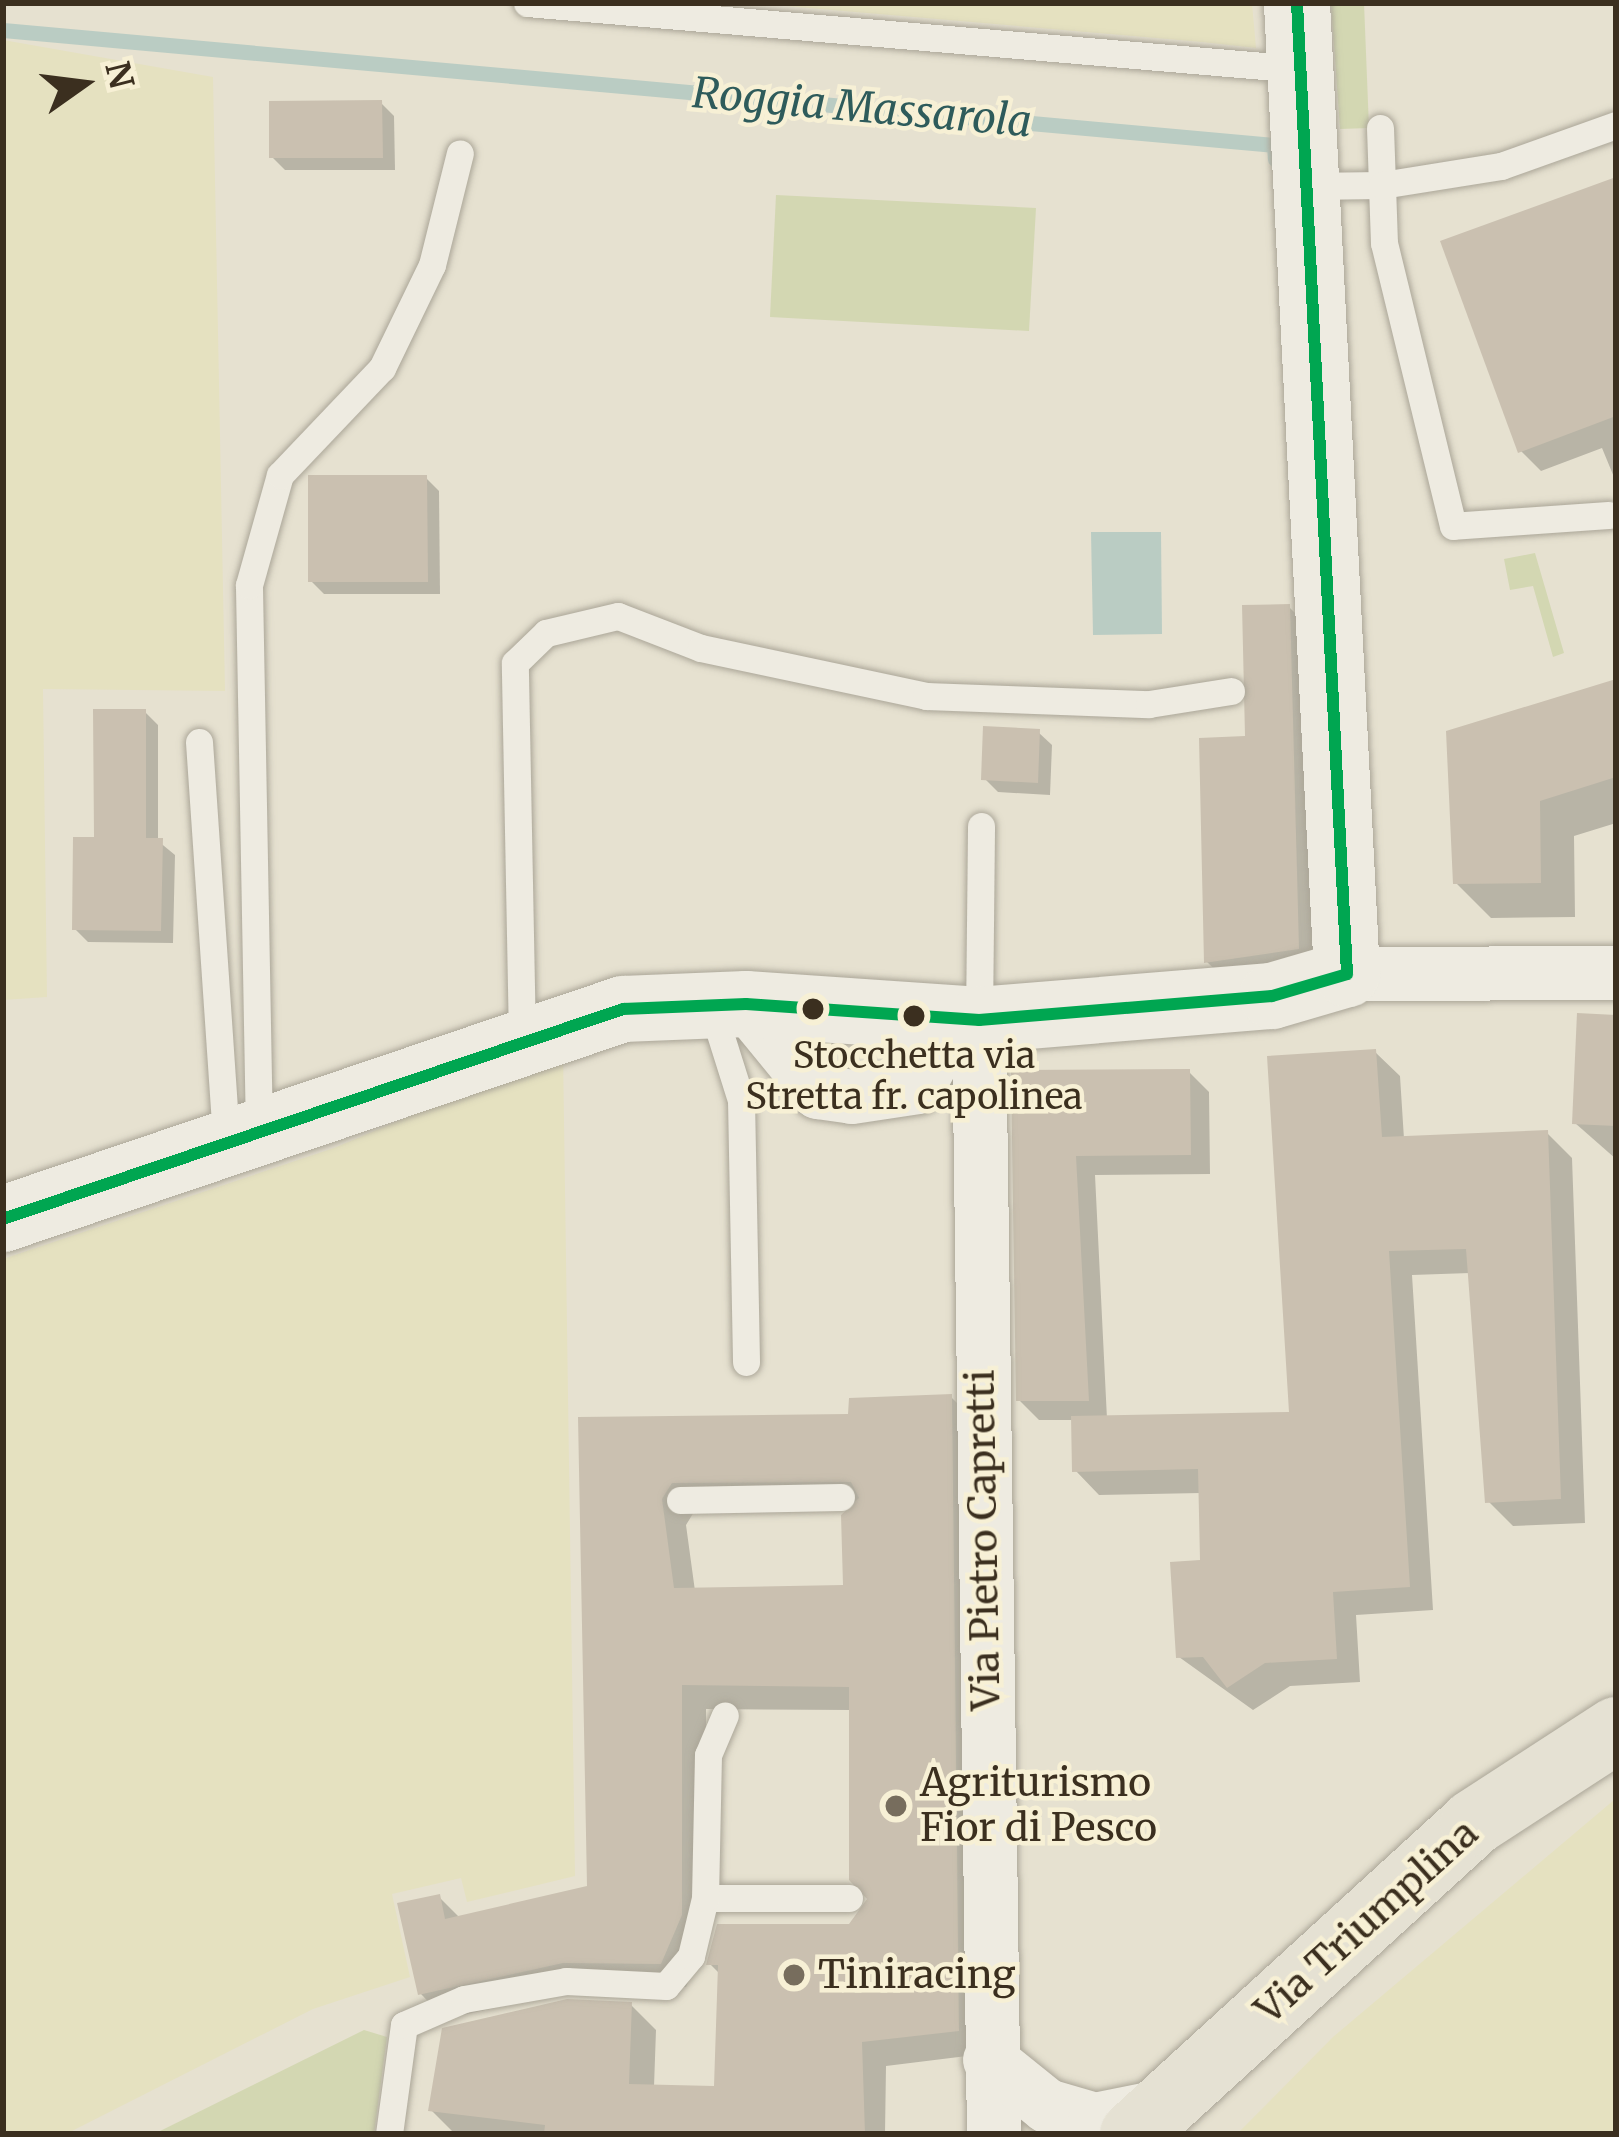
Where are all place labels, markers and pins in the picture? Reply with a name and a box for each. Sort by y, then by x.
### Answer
unlabelled marker [802,998,824,1020]
marker: Stocchetta via Stretta fr. capolinea [903,1005,925,1027]
place label: Stocchetta via Stretta fr. capolinea [745,1033,1083,1118]
place label: Agriturismo Fior di Pesco [920,1761,1157,1852]
marker: Agriturismo Fior di Pesco [883,1793,909,1819]
place label: Tiniracing [818,1952,1016,1998]
marker: Tiniracing [781,1962,807,1988]

